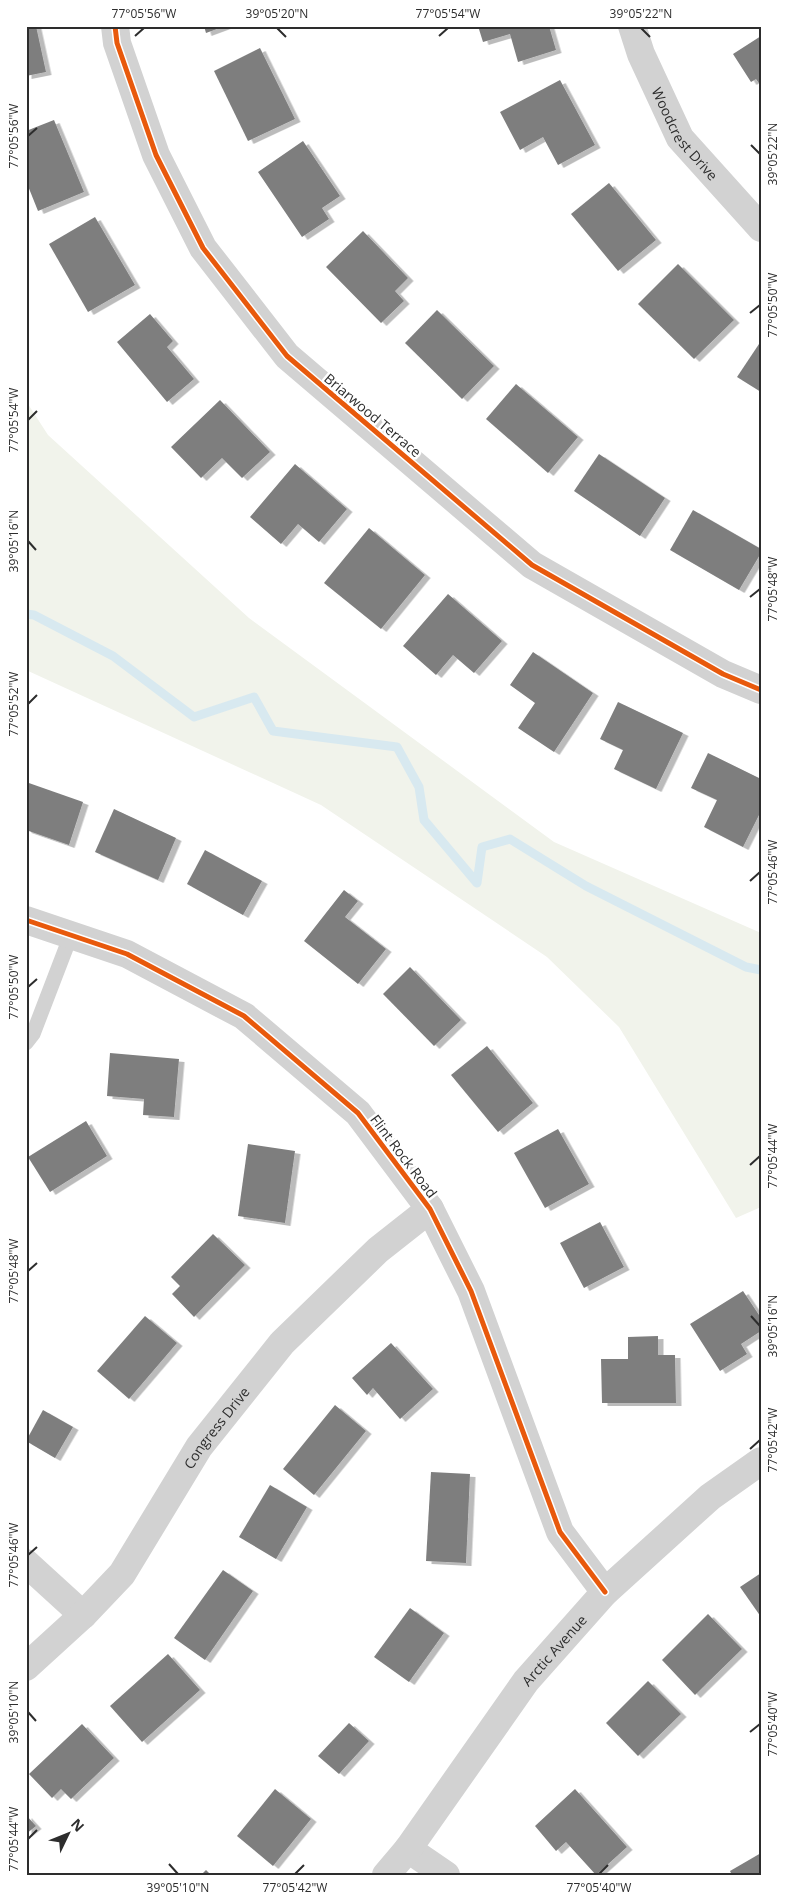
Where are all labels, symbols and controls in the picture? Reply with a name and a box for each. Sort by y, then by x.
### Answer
text: 77°05'56"W [112,5,176,22]
text: 39°05'20"N [246,5,308,22]
text: 77°05'54"W [416,5,480,22]
text: 39°05'22"N [610,5,672,22]
street label: Woodcrest Drive [648,84,723,184]
text: 77°05'56"W [5,104,22,168]
text: 39°05'22"N [764,123,781,185]
text: 77°05'50"W [764,273,781,337]
street label: Briarwood Terrace [321,369,426,461]
text: 77°05'54"W [5,388,22,452]
text: 39°05'16"N [5,510,22,572]
text: 77°05'48"W [764,557,781,621]
text: 77°05'52"W [5,672,22,736]
text: 77°05'46"W [764,840,781,904]
text: 77°05'50"W [5,955,22,1019]
street label: Flint Rock Road [366,1110,442,1202]
text: 77°05'44"W [764,1124,781,1188]
text: 77°05'48"W [5,1239,22,1303]
text: 39°05'16"N [764,1295,781,1357]
street label: Congress Drive [179,1382,253,1472]
text: 77°05'42"W [764,1408,781,1472]
text: 77°05'46"W [5,1523,22,1587]
street label: Arctic Avenue [517,1610,590,1689]
text: 39°05'10"N [5,1681,22,1743]
text: 77°05'40"W [764,1692,781,1756]
text: 77°05'44"W [5,1807,22,1871]
north arrow [42,1808,92,1858]
text: N [67,1814,89,1835]
text: 39°05'10"N [147,1879,209,1896]
text: 77°05'42"W [263,1879,327,1896]
text: 77°05'40"W [567,1879,631,1896]

